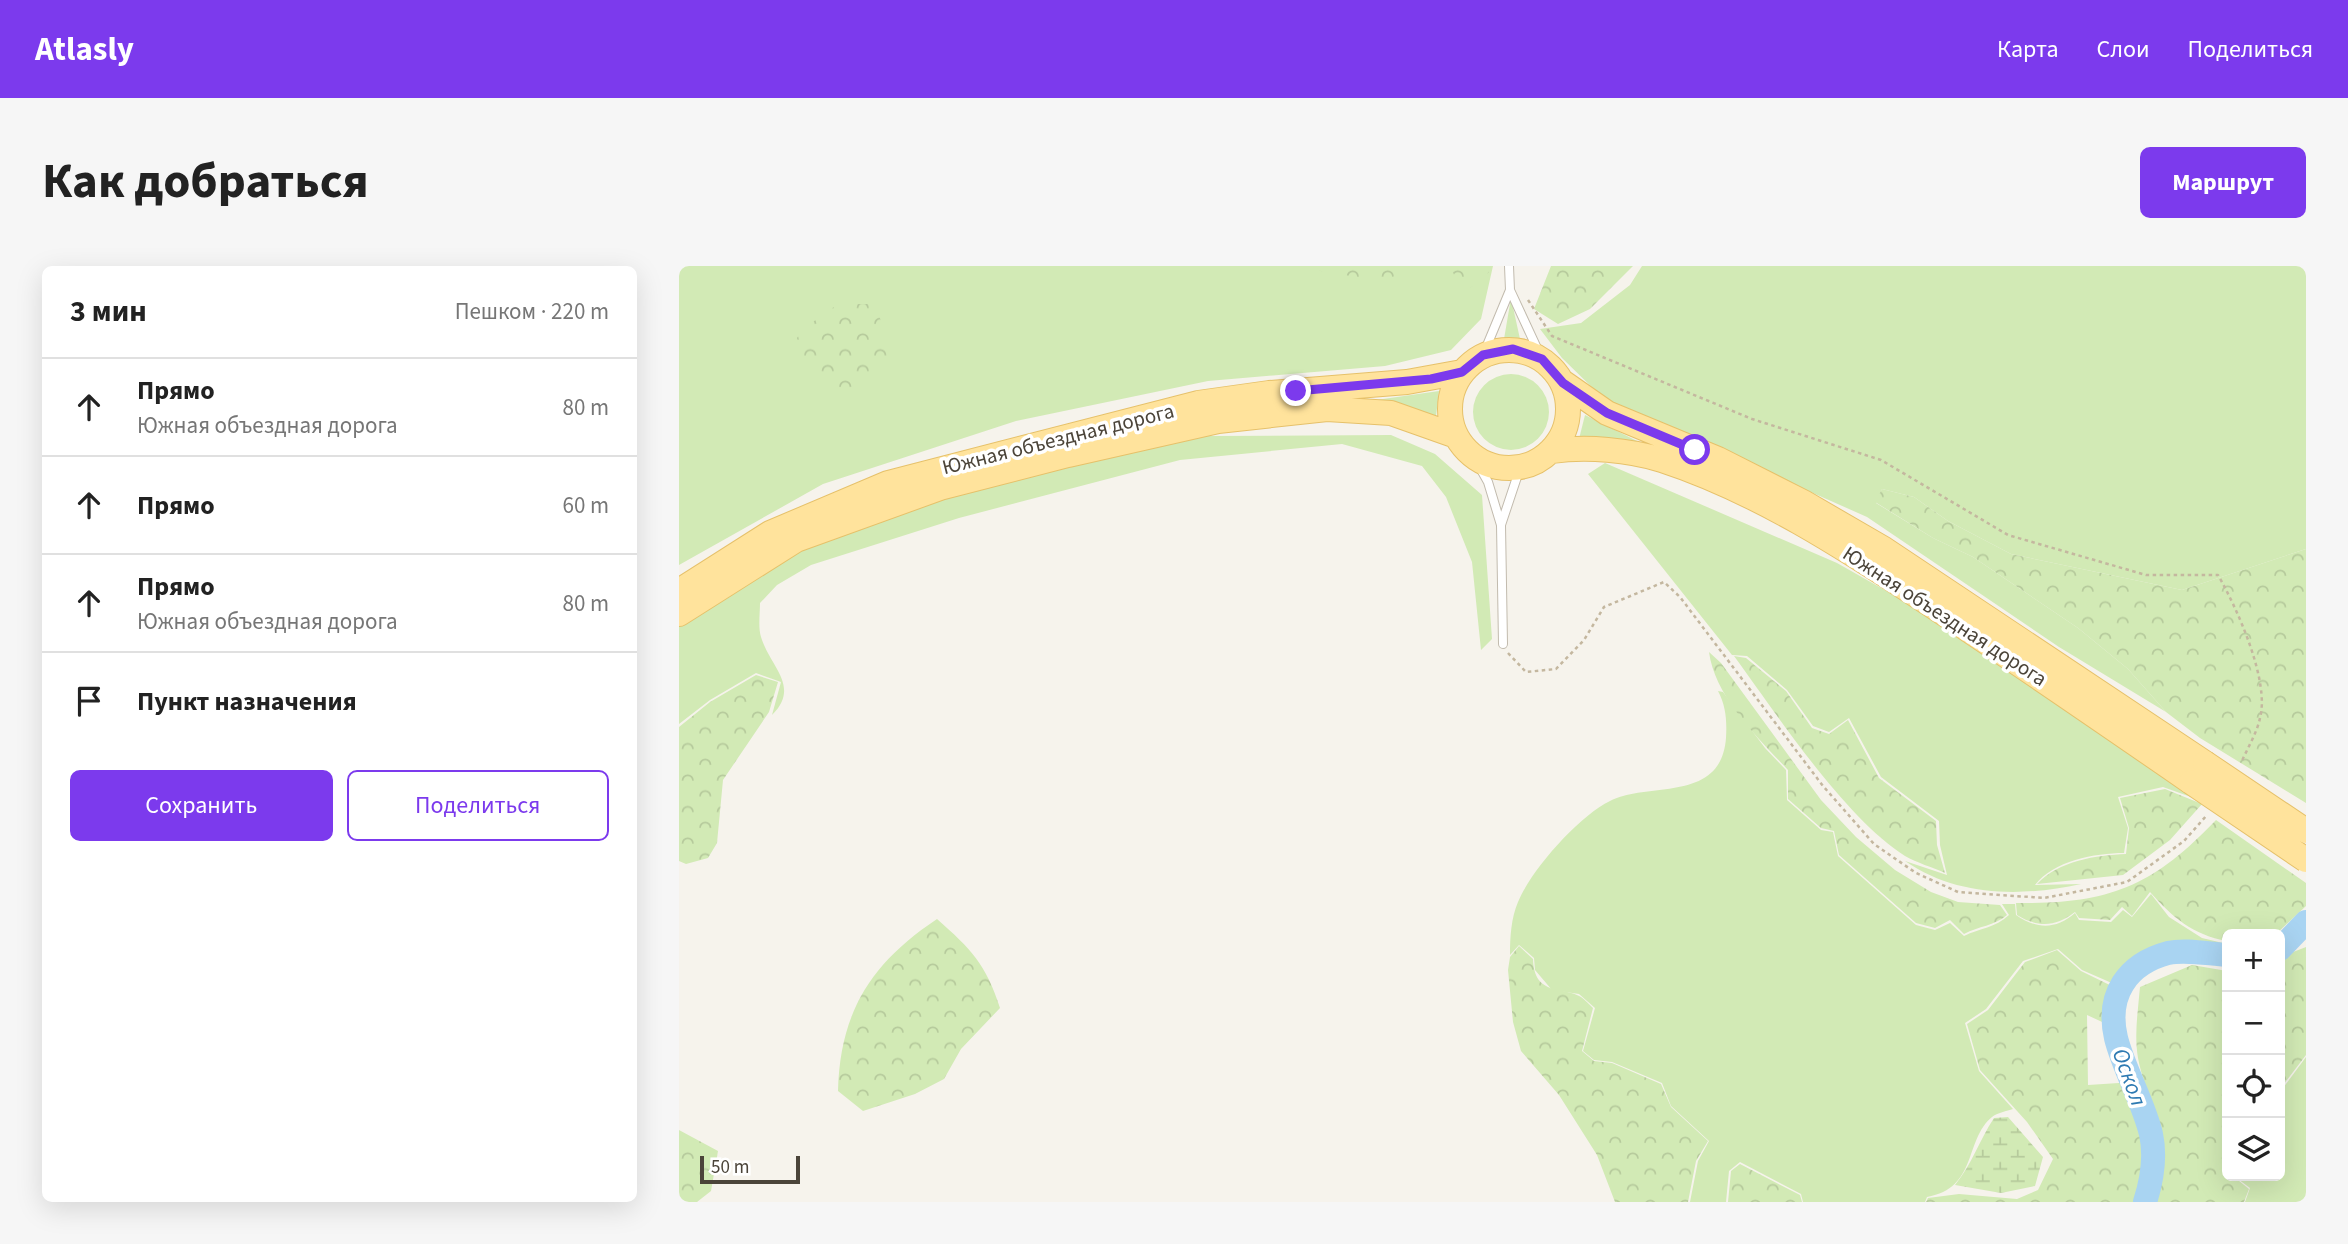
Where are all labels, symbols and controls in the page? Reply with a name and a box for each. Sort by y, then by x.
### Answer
text: Atlasly [35,26,134,73]
text: Карта [1997,32,2059,67]
text: Слои [2097,32,2150,67]
text: Поделиться [2188,32,2313,67]
text: Как добраться [42,147,369,217]
button: Маршрут [2140,147,2306,218]
text: 3 мин [70,290,147,333]
text: Пешком · 220 m [455,295,609,328]
text: Прямо [137,372,215,409]
route end [1280,375,1311,406]
icon: ahead [70,388,108,426]
text: 80 m [562,391,609,424]
street label: Южная объездная дорога [939,396,1177,482]
text: Южная объездная дорога [137,409,398,442]
route start [1679,434,1710,465]
icon: ahead [70,486,108,524]
text: Прямо [137,487,215,524]
text: 60 m [562,489,609,522]
street label: Южная объездная дорога [1837,539,2053,693]
text: Прямо [137,568,215,605]
icon: ahead [70,584,108,622]
text: 80 m [562,587,609,620]
text: Южная объездная дорога [137,605,398,638]
icon: arrive [70,682,108,720]
text: Пункт назначения [137,683,357,720]
button: Сохранить [70,770,333,841]
button: Поделиться [347,770,609,841]
map controls [2222,929,2285,1181]
button: + [2222,929,2285,992]
button: − [2222,992,2285,1055]
water label: Оскол [2104,1044,2155,1111]
button: locate [2222,1055,2285,1118]
button: layers [2222,1118,2285,1181]
scale bar [700,1153,800,1185]
text: 50 m [711,1154,749,1181]

